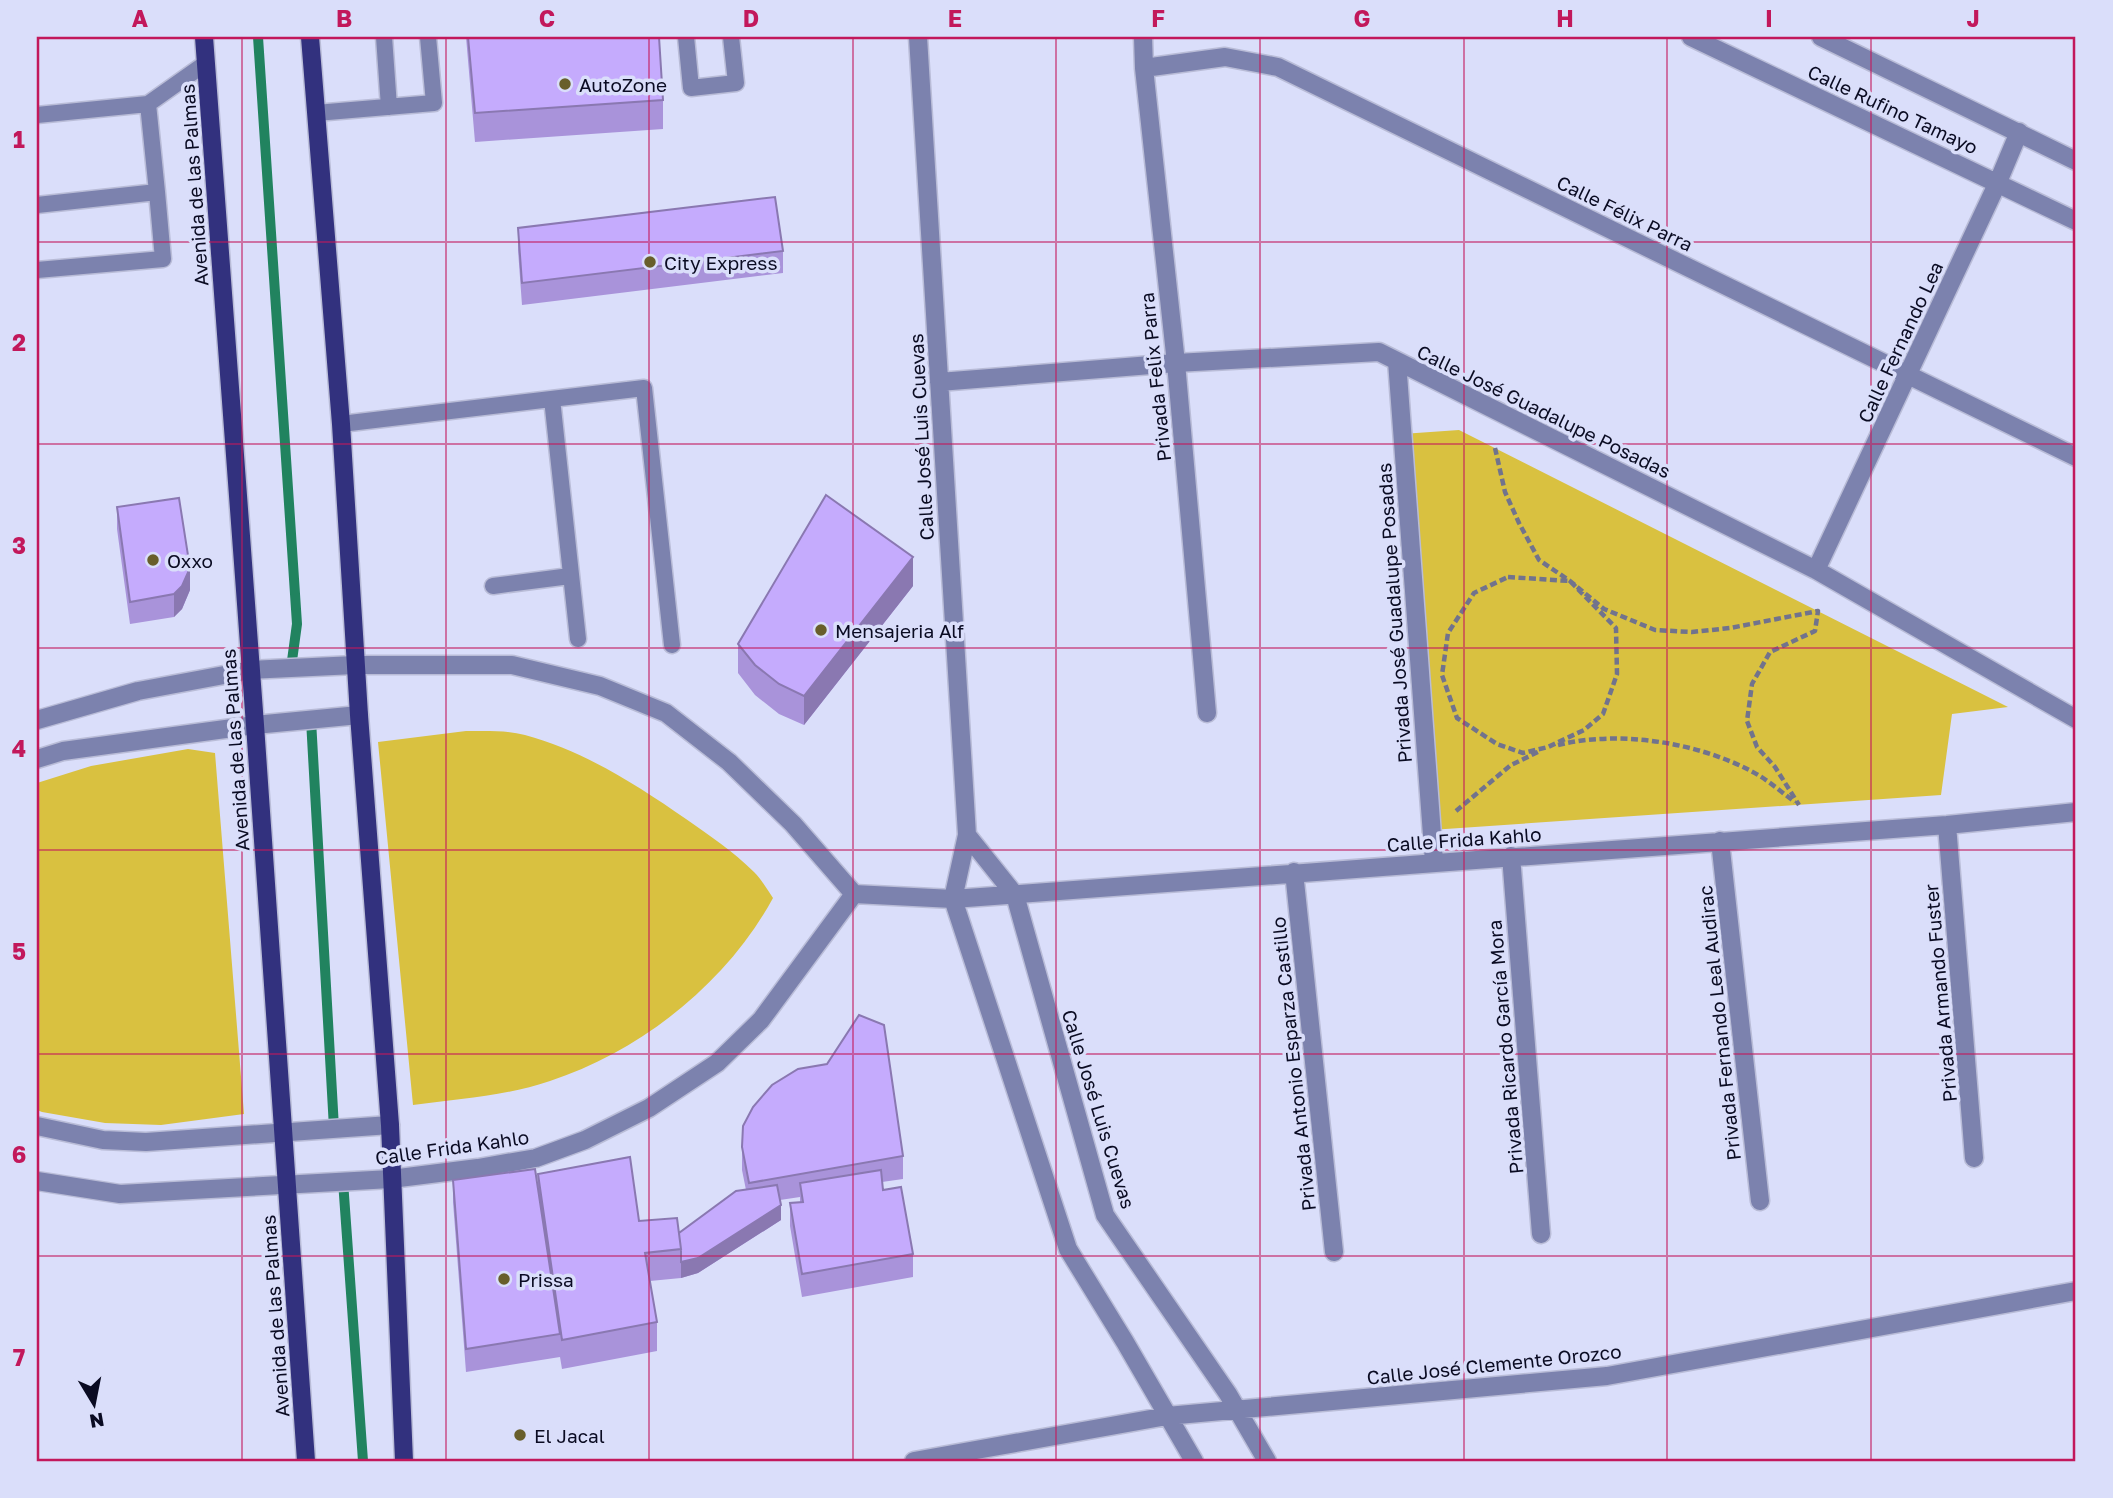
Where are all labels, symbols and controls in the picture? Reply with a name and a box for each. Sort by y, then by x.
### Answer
text: A [132,4,149,32]
text: B [336,4,352,32]
text: C [539,4,555,32]
text: D [743,4,759,32]
text: E [948,4,962,32]
text: F [1151,4,1165,32]
text: G [1354,4,1370,32]
text: H [1556,4,1574,32]
text: I [1765,4,1773,32]
text: J [1966,4,1980,32]
street label: Calle Rufino Tamayo [1804,59,1982,159]
place label: AutoZone [579,73,667,96]
marker: AutoZone [557,76,573,92]
street label: Avenida de las Palmas [175,83,213,287]
text: 1 [13,125,25,153]
street label: Calle Félix Parra [1553,170,1697,256]
place label: City Express [664,251,778,274]
marker: City Express [642,254,658,270]
street label: Calle Fernando Lea [1853,258,1947,426]
street label: Privada Felix Parra [1135,291,1175,463]
text: 2 [12,328,26,356]
street label: Calle José Luis Cuevas [904,333,938,541]
street label: Calle José Guadalupe Posadas [1413,339,1675,483]
street label: Privada José Guadalupe Posadas [1372,462,1416,764]
text: 3 [12,531,26,559]
place label: Oxxo [167,549,213,572]
marker: Oxxo [145,552,161,568]
place label: Mensajeria Alf [835,619,964,642]
marker: Mensajeria Alf [813,622,829,638]
street label: Avenida de las Palmas [216,648,254,852]
text: 4 [12,734,26,762]
street label: Calle Frida Kahlo [1386,822,1542,856]
street label: Privada Armando Fuster [1919,882,1961,1103]
street label: Privada Fernando Leal Audirac [1693,884,1745,1162]
street label: Privada Antonio Esparza Castillo [1266,916,1320,1212]
street label: Privada Ricardo García Mora [1482,919,1528,1175]
text: 5 [12,937,26,965]
street label: Calle José Luis Cuevas [1058,1007,1140,1211]
street label: Calle Frida Kahlo [374,1125,530,1169]
text: 6 [12,1140,26,1168]
street label: Avenida de las Palmas [256,1214,294,1418]
place label: Prissa [518,1268,574,1291]
marker: Prissa [496,1271,512,1287]
street label: Calle José Clemente Orozco [1366,1339,1622,1389]
text: 7 [13,1343,25,1371]
north arrow [60,1368,130,1438]
text: N [88,1409,106,1434]
place label: El Jacal [534,1424,605,1447]
marker: El Jacal [512,1427,528,1443]

